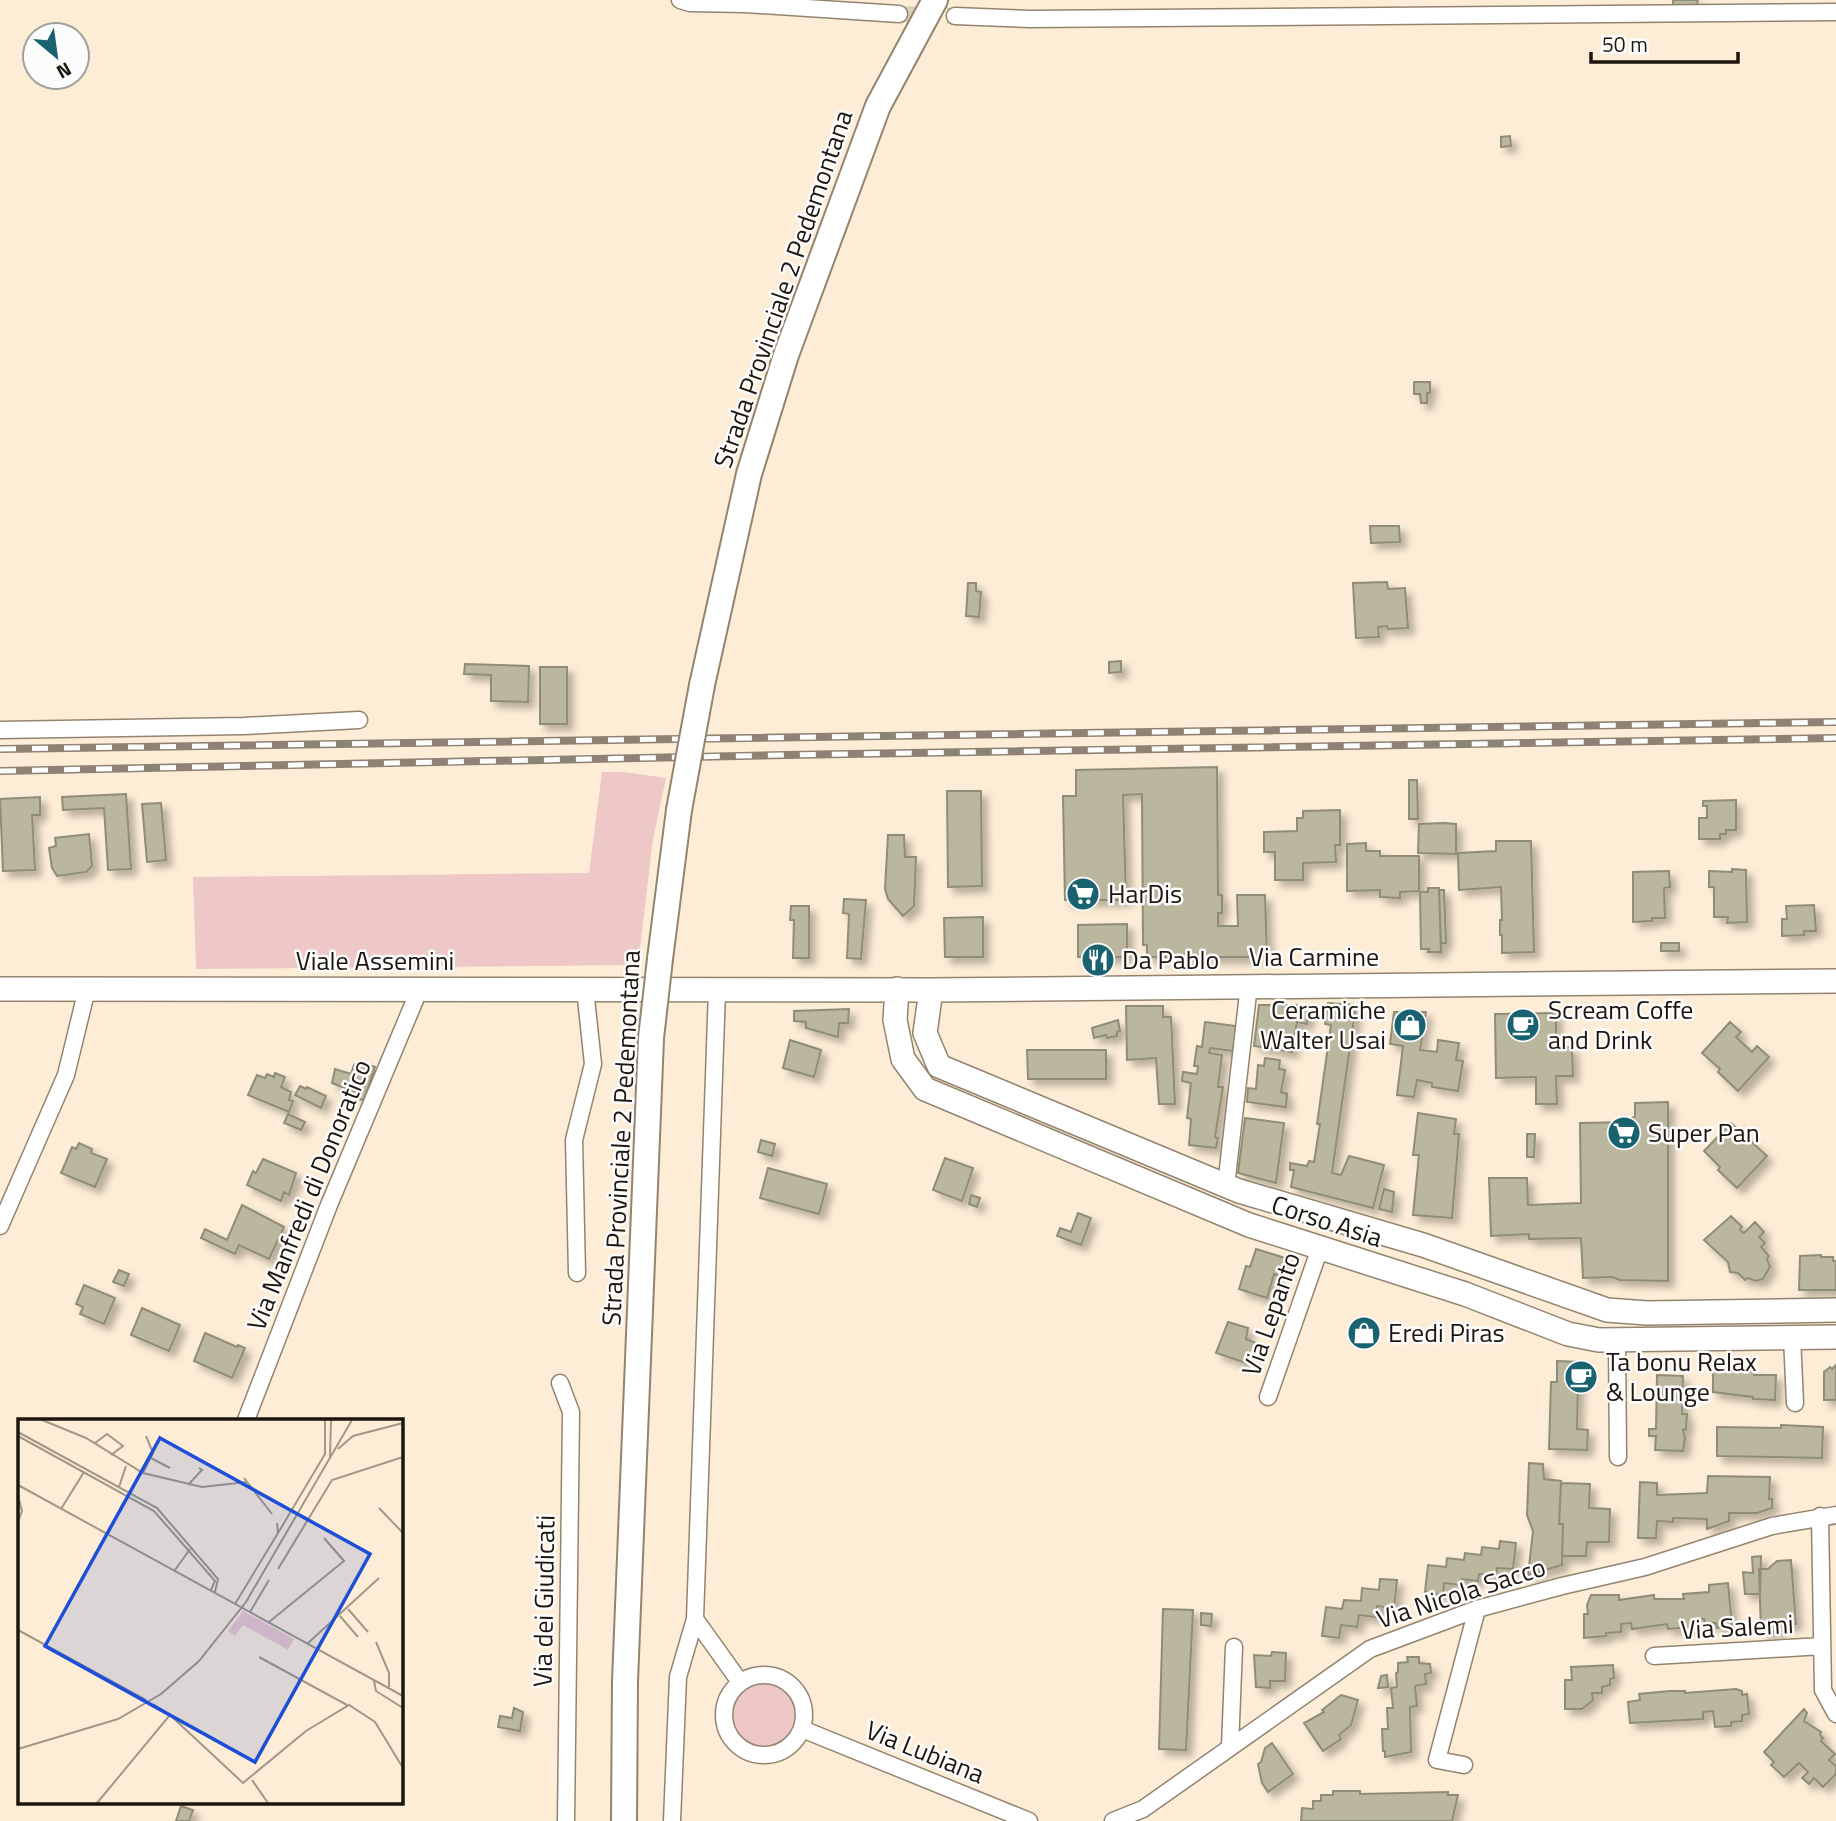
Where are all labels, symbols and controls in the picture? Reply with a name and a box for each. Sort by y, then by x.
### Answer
north arrow [21,21,91,91]
scale bar [1591,21,1738,65]
text: 50 m [1602,28,1648,60]
text: N [52,55,77,87]
street label: Strada Provinciale 2 Pedemontana [703,105,862,473]
place label: HarDis [1108,874,1182,913]
supermarket icon: HarDis [1064,875,1102,913]
street label: Via Carmine [1249,937,1379,976]
place label: Da Pablo [1122,940,1219,979]
street label: Viale Assemini [296,941,454,980]
restaurant icon: Da Pablo [1079,941,1117,979]
street label: Strada Provinciale 2 Pedemontana [591,949,650,1327]
place label: Ceramiche Walter Usai [1260,990,1386,1059]
place label: Scream Coffe and Drink [1548,990,1694,1059]
shop icon: Ceramiche Walter Usai [1391,1006,1429,1044]
cafe icon: Scream Coffe and Drink [1504,1006,1542,1044]
street label: Via Manfredi di Donoratico [236,1053,381,1336]
place label: Super Pan [1648,1113,1760,1152]
supermarket icon: Super Pan [1605,1114,1643,1152]
street label: Corso Asia [1267,1184,1388,1257]
street label: Via Lepanto [1231,1247,1310,1381]
place label: Eredi Piras [1388,1313,1505,1352]
shop icon: Eredi Piras [1345,1314,1383,1352]
place label: Ta bonu Relax & Lounge [1606,1342,1757,1411]
cafe icon: Ta bonu Relax & Lounge [1562,1358,1600,1396]
inset map [18,1419,402,1804]
street label: Via dei Giudicati [523,1515,564,1687]
street label: Via Nicola Sacco [1371,1547,1550,1638]
street label: Via Salemi [1679,1604,1795,1649]
street label: Via Lubiana [860,1710,990,1793]

